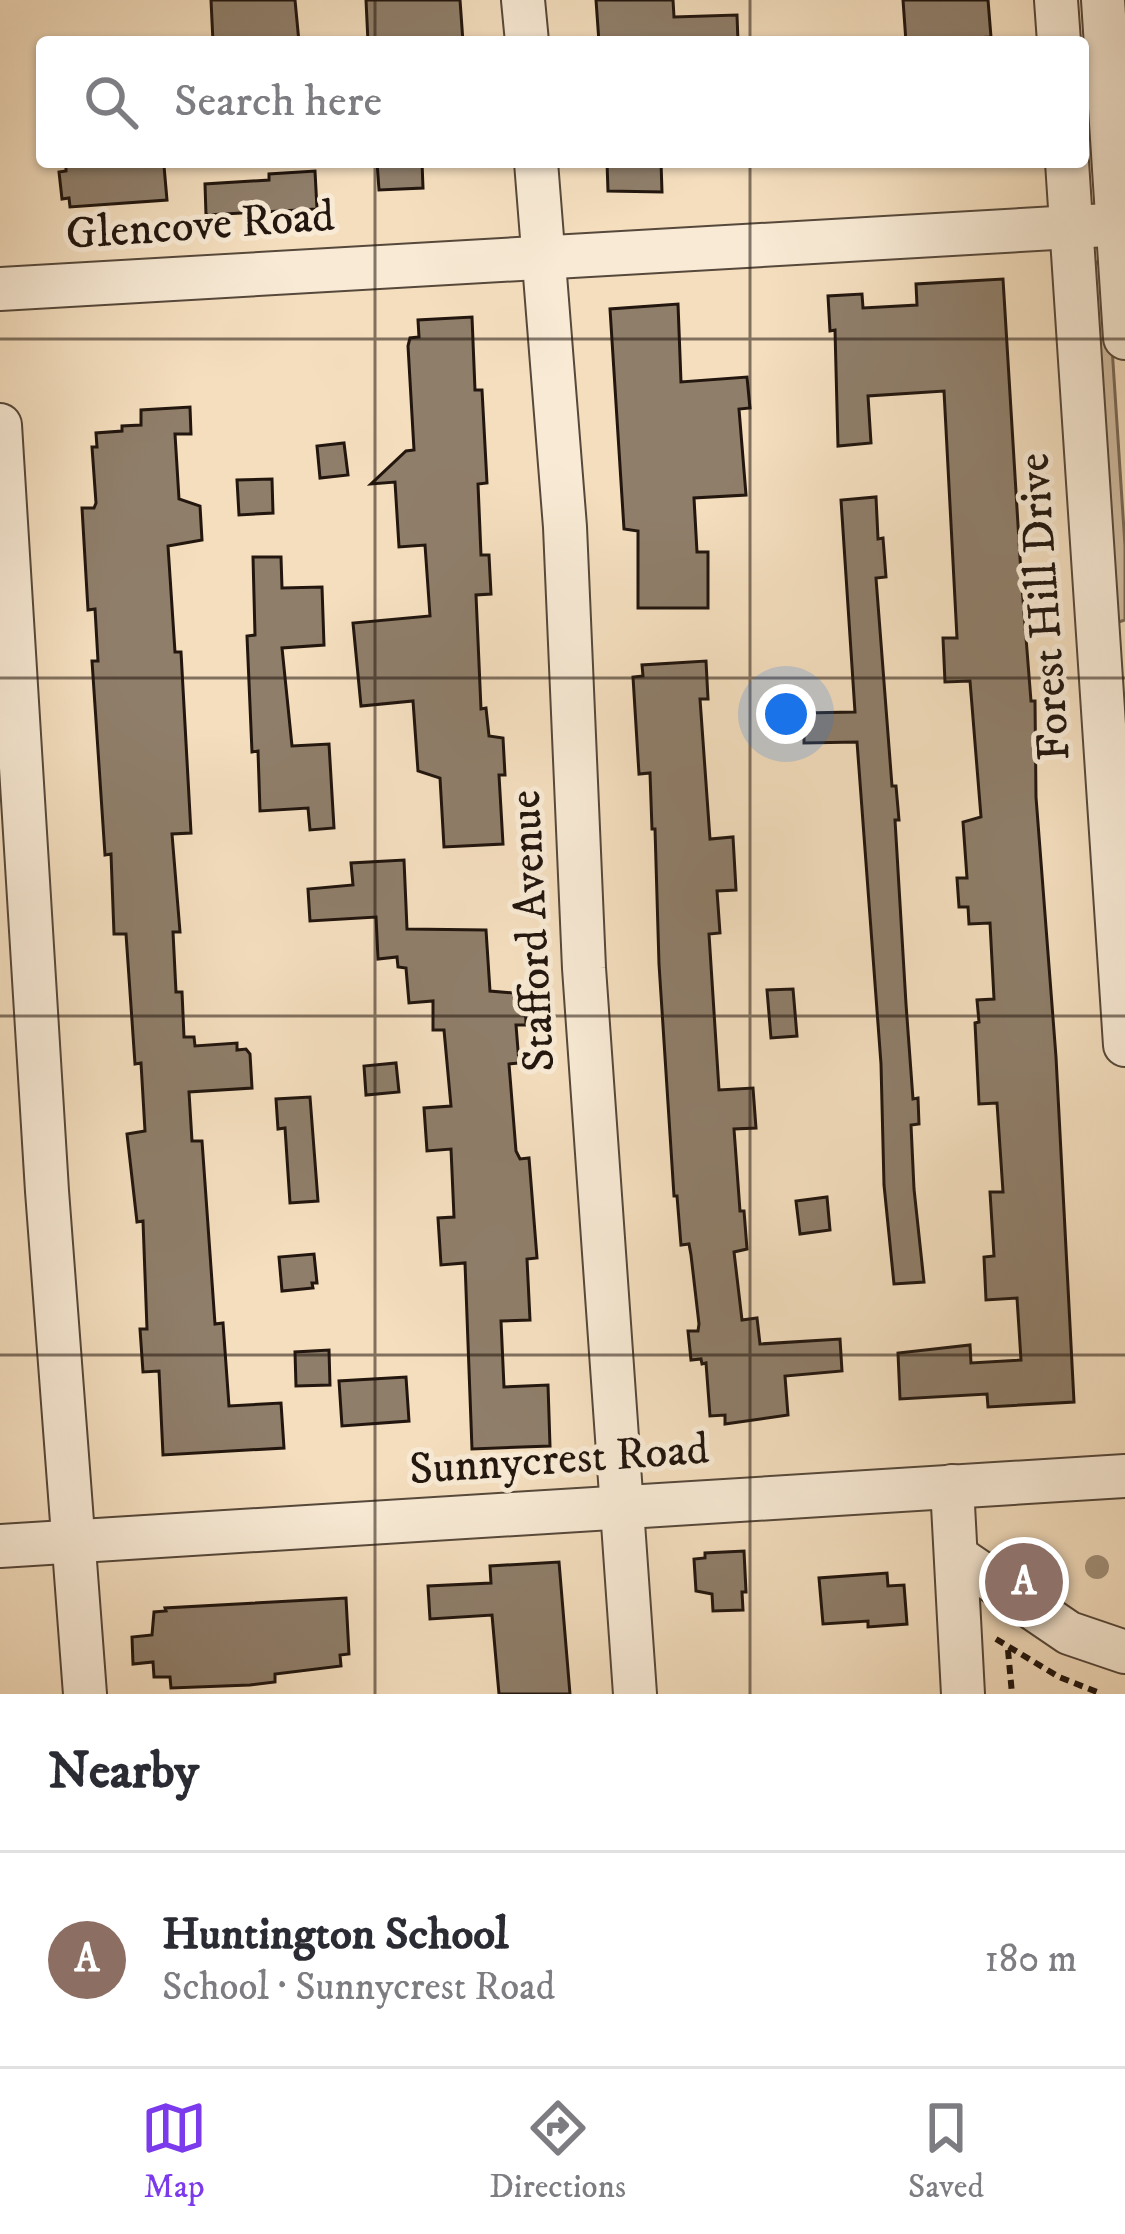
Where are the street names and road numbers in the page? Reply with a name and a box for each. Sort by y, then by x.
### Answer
street label: Glencove Road [64,189,337,263]
street label: Forest Hill Drive [1006,451,1084,763]
street label: Stafford Avenue [498,789,568,1073]
street label: Sunnycrest Road [407,1422,711,1498]

